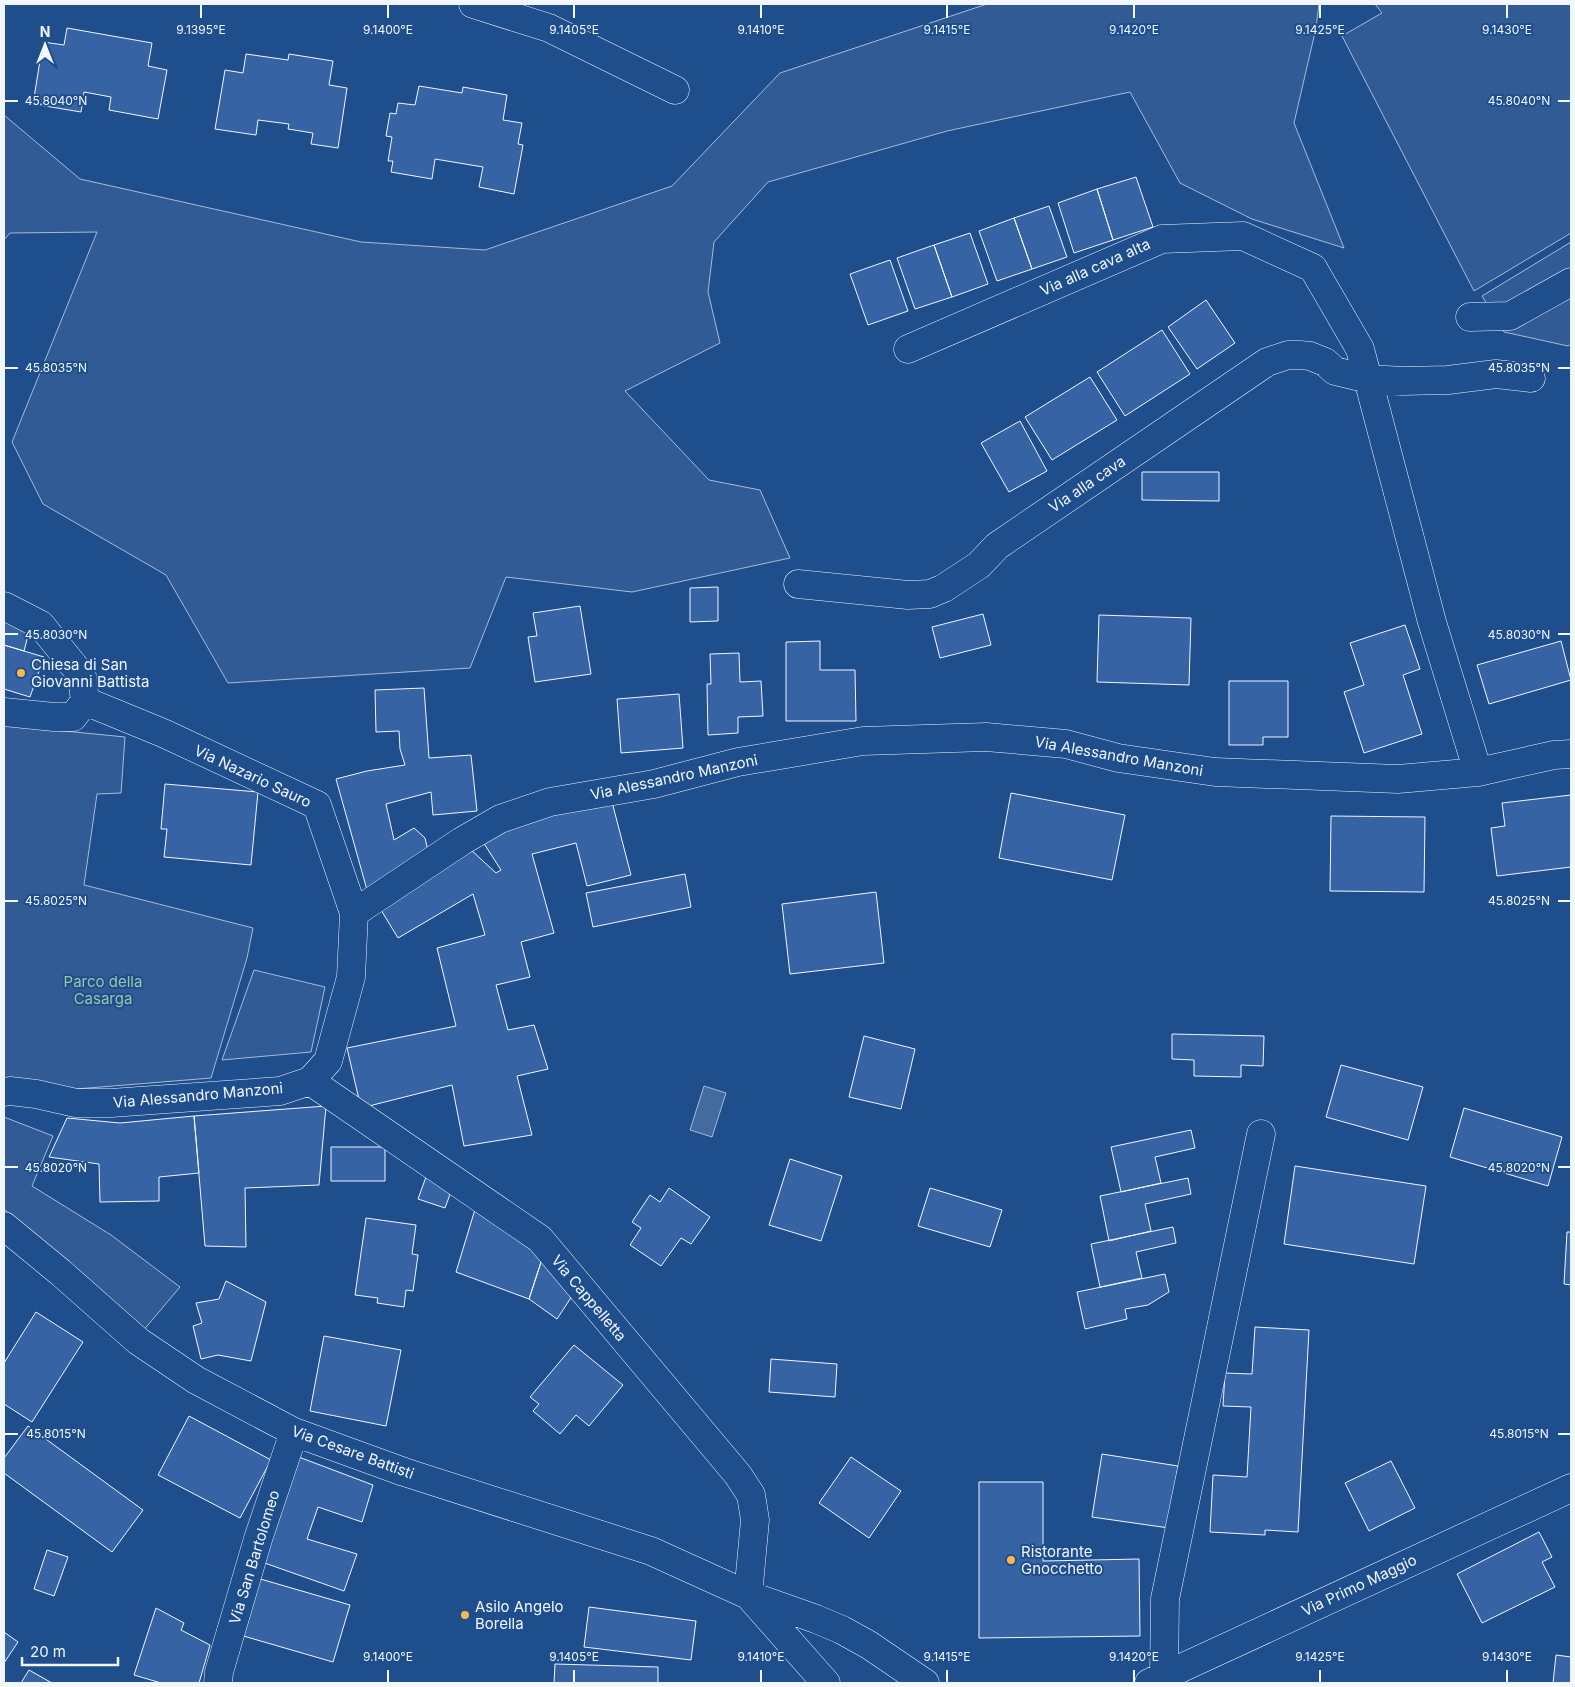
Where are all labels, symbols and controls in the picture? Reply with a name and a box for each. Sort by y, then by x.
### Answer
north arrow [20,20,70,70]
text: 9.1395°E [176,22,226,37]
text: 9.1400°E [363,22,413,37]
text: 9.1405°E [549,22,599,37]
text: 9.1410°E [737,22,785,37]
text: 9.1415°E [924,22,970,37]
text: 9.1420°E [1109,22,1159,37]
text: 9.1425°E [1295,22,1345,37]
text: 9.1430°E [1482,22,1532,37]
text: N [40,23,50,40]
text: 45.8040°N [25,93,87,108]
text: 45.8040°N [1488,93,1550,108]
street label: Via alla cava alta [1037,234,1153,300]
text: 45.8035°N [25,360,87,375]
text: 45.8035°N [1488,360,1550,375]
street label: Via alla cava [1045,451,1129,517]
text: 45.8030°N [25,627,87,642]
text: 45.8030°N [1488,627,1550,642]
place label: Chiesa di San Giovanni Battista [31,655,150,691]
marker: Chiesa di San Giovanni Battista [15,667,27,679]
street label: Via Alessandro Manzoni [1033,732,1205,780]
street label: Via Nazario Sauro [191,741,315,811]
street label: Via Alessandro Manzoni [589,750,759,804]
text: 45.8025°N [25,893,87,908]
text: 45.8025°N [1488,893,1550,908]
park label: Parco della Casarga [64,972,142,1008]
street label: Via Alessandro Manzoni [112,1078,284,1112]
text: 45.8020°N [25,1160,87,1175]
text: 45.8020°N [1488,1160,1550,1175]
street label: Via Cappelletta [547,1251,631,1345]
street label: Via Cesare Battisti [289,1421,417,1483]
text: 45.8015°N [26,1426,86,1441]
text: 45.8015°N [1489,1426,1549,1441]
street label: Via San Bartolomeo [225,1488,283,1626]
place label: Ristorante Gnocchetto [1021,1542,1103,1578]
street label: Via Primo Maggio [1298,1550,1420,1620]
marker: Ristorante Gnocchetto [1005,1554,1017,1566]
place label: Asilo Angelo Borella [475,1597,564,1633]
marker: Asilo Angelo Borella [459,1609,471,1621]
scale bar [22,1634,119,1666]
text: 20 m [30,1642,66,1661]
text: 9.1400°E [363,1649,413,1664]
text: 9.1405°E [549,1649,599,1664]
text: 9.1410°E [737,1649,785,1664]
text: 9.1415°E [924,1649,970,1664]
text: 9.1420°E [1109,1649,1159,1664]
text: 9.1425°E [1295,1649,1345,1664]
text: 9.1430°E [1482,1649,1532,1664]

